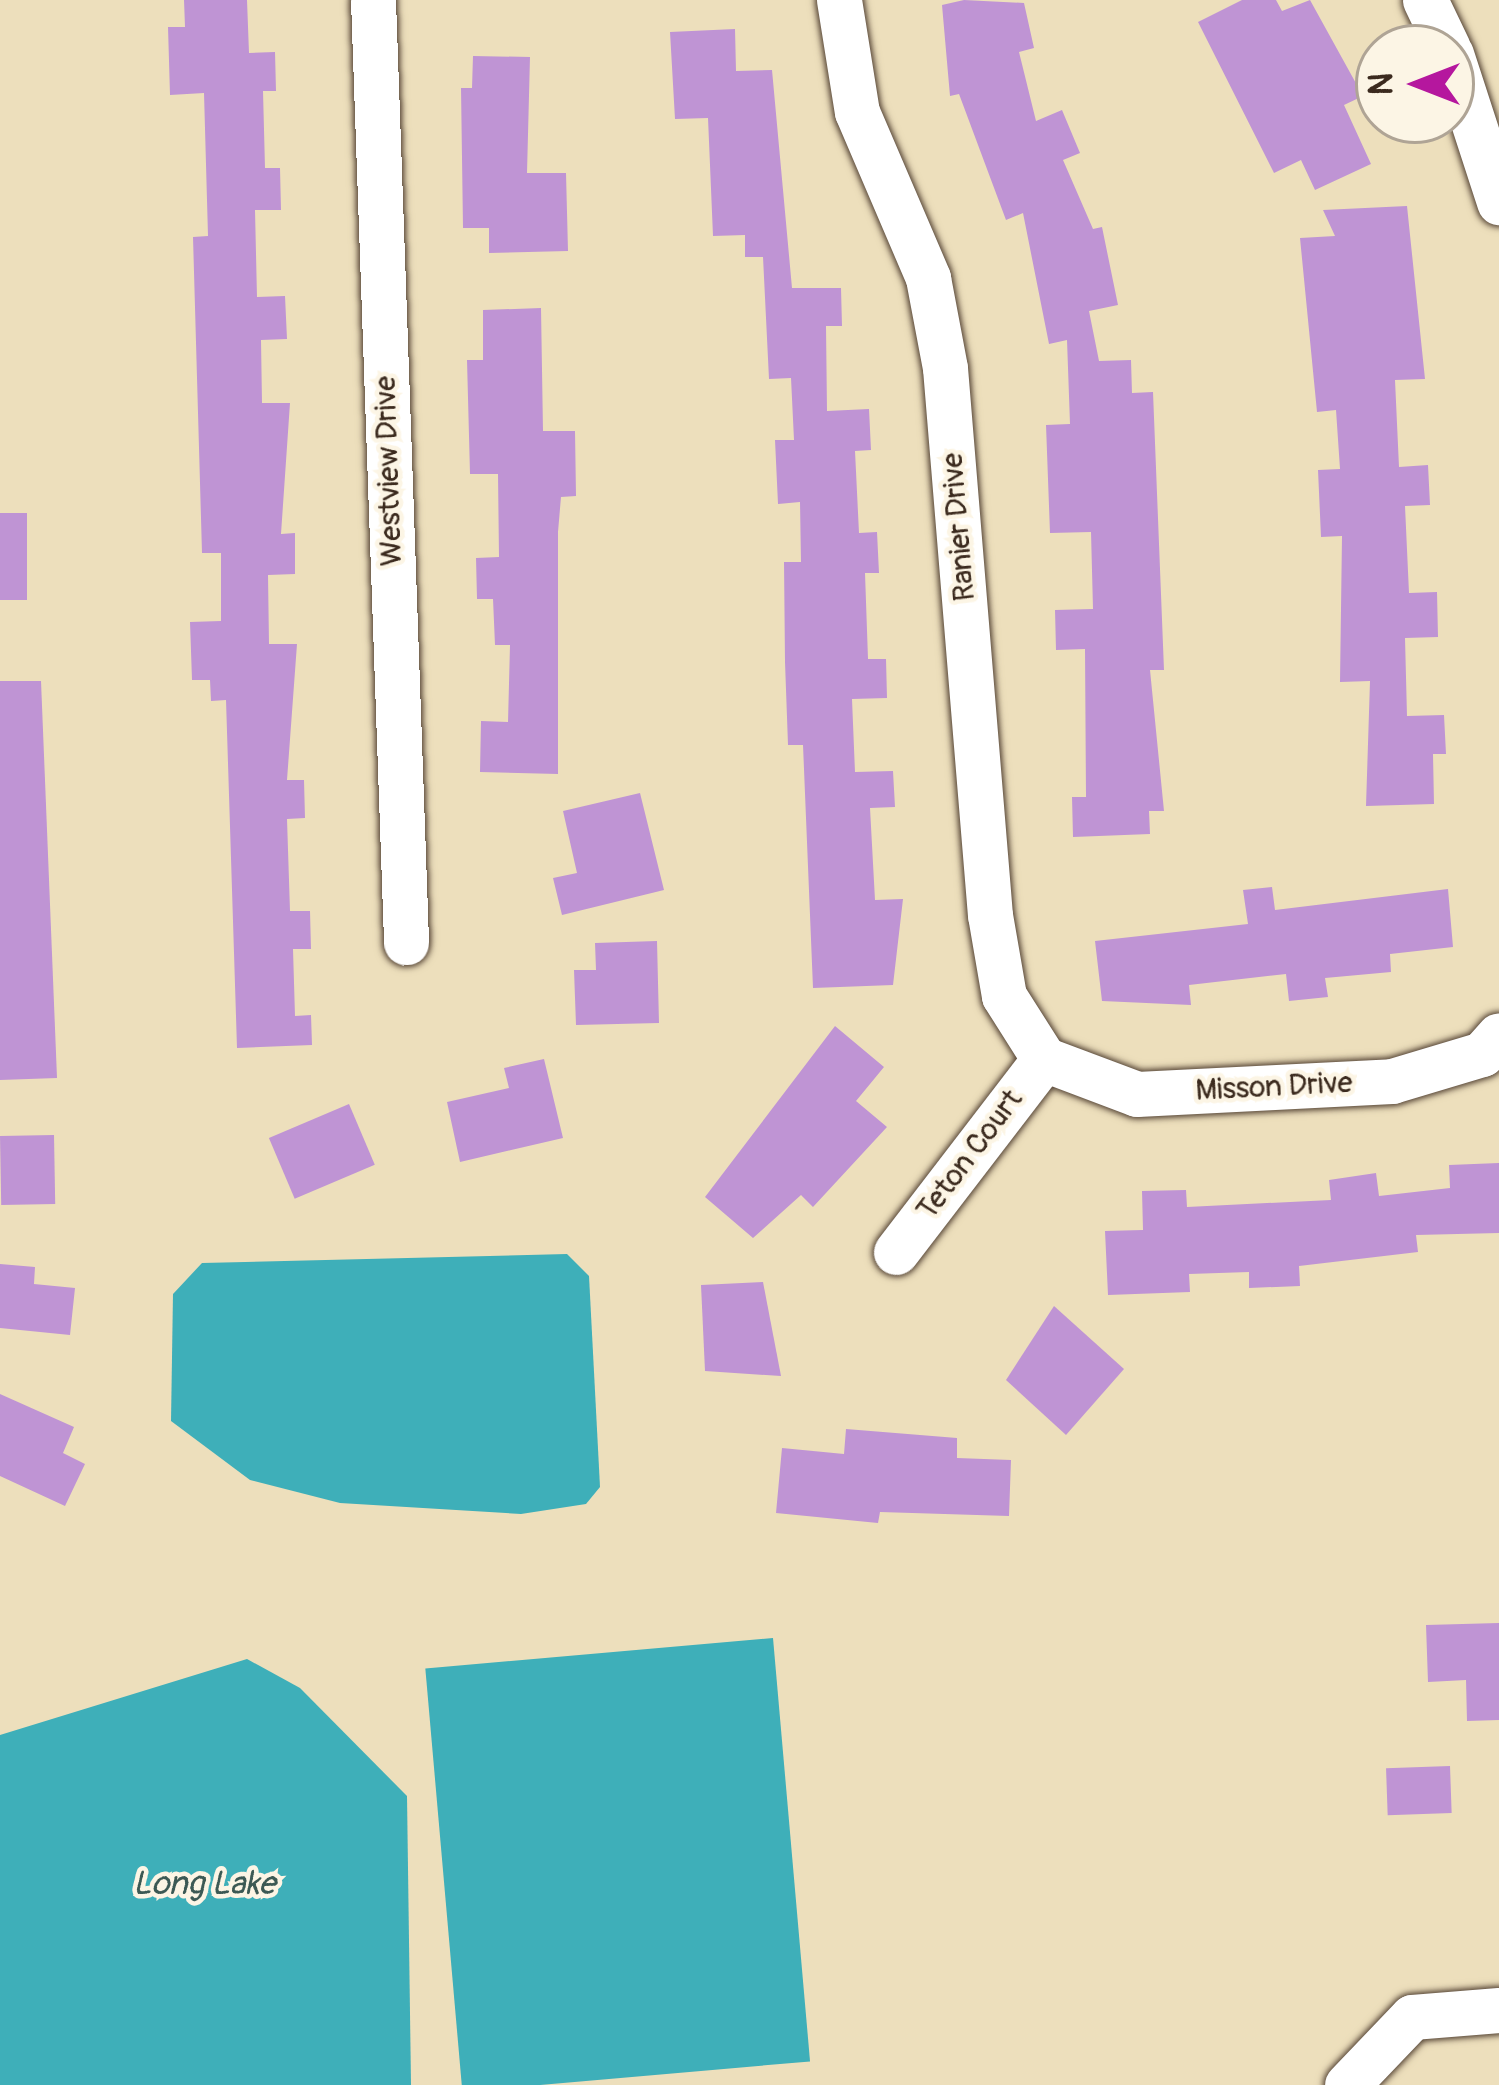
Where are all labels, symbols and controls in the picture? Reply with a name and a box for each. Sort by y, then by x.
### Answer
north arrow [1355,24,1475,144]
text: N [1361,73,1402,95]
street label: Westview Drive [368,375,410,567]
street label: Ranier Drive [935,451,983,603]
street label: Misson Drive [1195,1065,1353,1109]
street label: Teton Court [909,1083,1031,1227]
water label: Long Lake [133,1864,275,1904]

